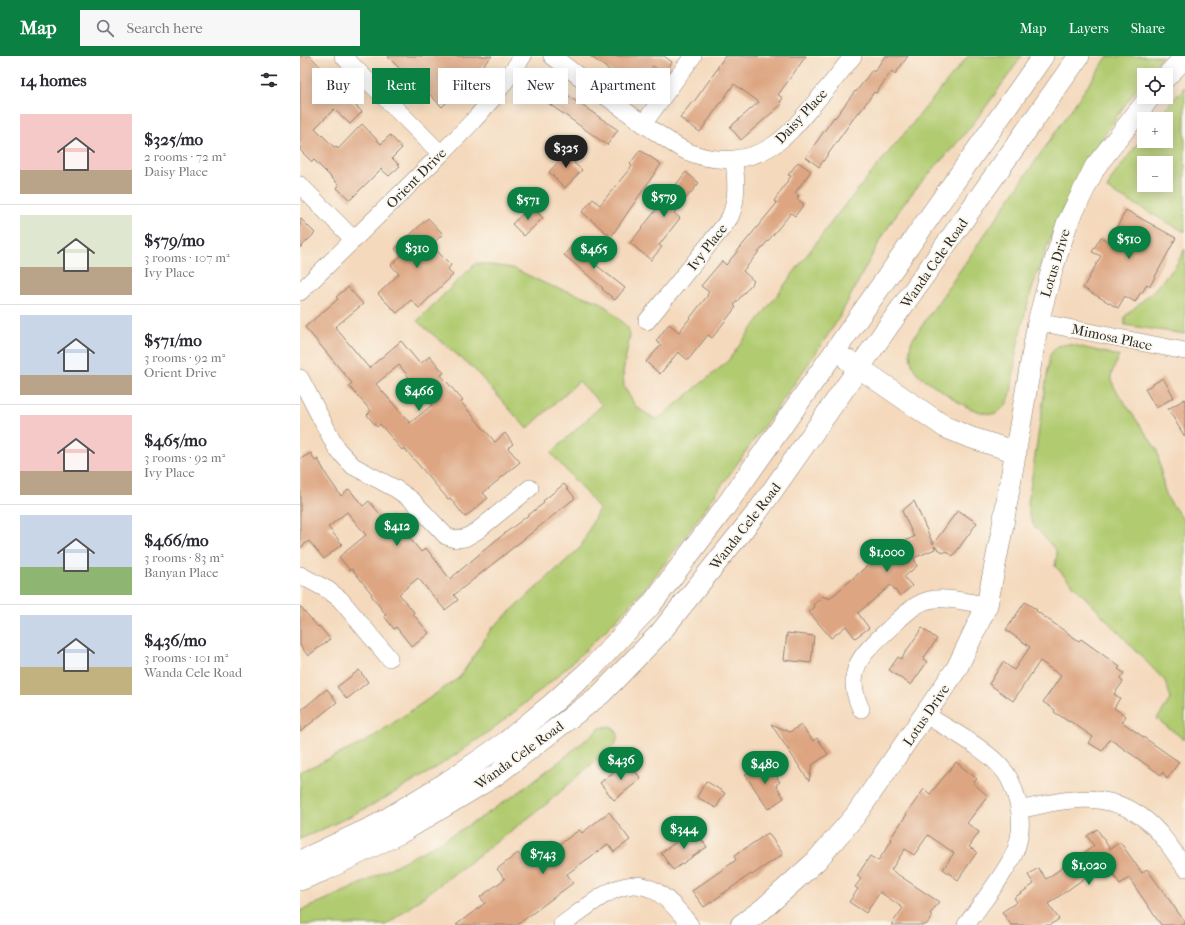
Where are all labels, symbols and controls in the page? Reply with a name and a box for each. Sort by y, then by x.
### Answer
search box [80,10,360,46]
text: Map [20,17,56,39]
icon: search [94,17,116,39]
text: Search here [126,19,203,37]
text: Map [1020,20,1047,37]
text: Layers [1069,20,1109,37]
text: Share [1131,20,1165,37]
chip: Buy [312,68,364,104]
chip: Rent [372,68,430,104]
chip: Filters [438,68,505,104]
chip: New [513,68,568,104]
chip: Apartment [576,68,670,104]
map controls [1137,68,1173,192]
button: locate [1137,68,1173,104]
icon: filters [258,69,280,91]
text: 14 homes [20,70,87,90]
street label: Daisy Place [772,85,831,147]
button: + [1137,112,1173,148]
text: $325/mo [144,129,203,149]
icon: home [52,130,100,178]
pin: $325 [542,135,590,169]
text: $325 [554,140,578,155]
street label: Orient Drive [383,145,450,212]
text: 2 rooms · 72 m² [144,149,226,164]
button: − [1137,156,1173,192]
text: Daisy Place [144,164,208,179]
pin: $579 [640,184,688,218]
pin: $571 [504,187,552,221]
text: $579 [651,189,677,204]
text: $571 [516,192,540,207]
street label: Wanda Cele Road [897,215,972,312]
street label: Ivy Place [684,221,731,274]
pin: $510 [1105,226,1153,260]
street label: Lotus Drive [1037,227,1074,300]
text: $579/mo [144,230,205,250]
icon: home [52,231,100,279]
text: $510 [1117,231,1141,246]
pin: $310 [393,235,441,269]
pin: $465 [570,236,618,270]
text: $310 [405,240,429,255]
text: $465 [580,241,608,256]
text: 3 rooms · 107 m² [144,250,230,265]
text: Ivy Place [144,265,195,280]
street label: Mimosa Place [1070,321,1154,354]
text: $571/mo [144,330,202,350]
icon: home [52,331,100,379]
text: 3 rooms · 92 m² [144,350,225,365]
text: Orient Drive [144,365,217,380]
pin: $466 [395,378,443,412]
text: $466 [405,383,433,398]
text: $465/mo [144,430,207,450]
icon: home [52,431,100,479]
text: 3 rooms · 92 m² [144,450,225,465]
text: Ivy Place [144,465,195,480]
street label: Wanda Cele Road [706,479,785,574]
pin: $412 [373,513,421,547]
text: $412 [384,518,410,533]
text: $466/mo [144,530,209,550]
icon: home [52,531,100,579]
pin: $1,000 [854,539,920,573]
text: $1,000 [869,544,905,559]
text: 3 rooms · 83 m² [144,550,224,565]
text: Banyan Place [144,565,218,580]
text: $436/mo [144,630,206,650]
icon: home [52,631,100,679]
text: 3 rooms · 101 m² [144,650,228,665]
text: Wanda Cele Road [144,665,242,680]
street label: Lotus Drive [900,681,953,749]
street label: Wanda Cele Road [471,717,567,794]
pin: $436 [597,747,645,781]
pin: $480 [741,751,789,785]
text: $436 [607,752,635,767]
text: $480 [751,756,779,771]
pin: $344 [660,816,708,850]
text: $344 [670,821,698,836]
pin: $743 [519,841,567,875]
text: $743 [530,846,556,861]
pin: $1,020 [1056,852,1122,886]
text: $1,020 [1071,857,1107,872]

